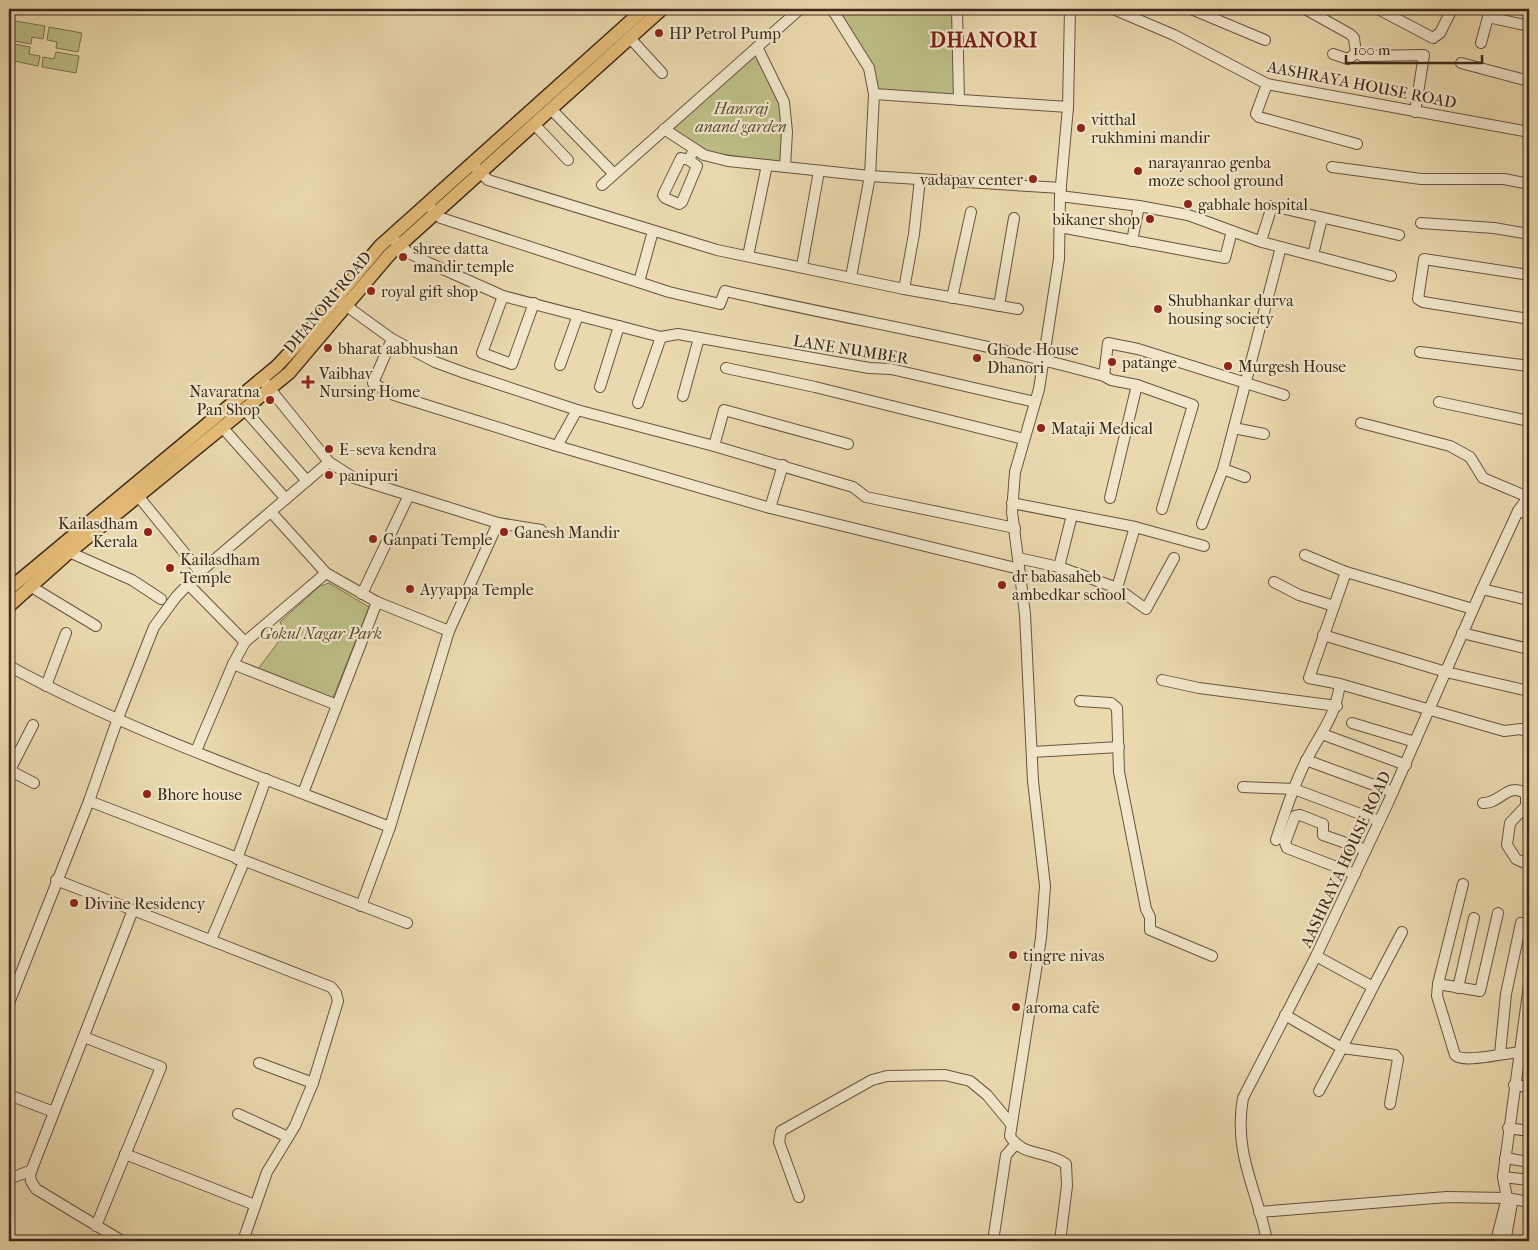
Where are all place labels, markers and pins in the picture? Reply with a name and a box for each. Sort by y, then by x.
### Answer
place label: HP Petrol Pump [669,24,781,43]
marker: HP Petrol Pump [653,27,665,39]
place label: vitthal rukhmini mandir [1091,110,1210,147]
marker: vitthal rukhmini mandir [1075,122,1087,134]
place label: narayanrao genba moze school ground [1148,153,1284,190]
marker: narayanrao genba moze school ground [1132,165,1144,177]
place label: vadapav center [920,170,1023,189]
marker: vadapav center [1027,173,1039,185]
place label: gabhale hospital [1198,195,1308,214]
marker: gabhale hospital [1182,198,1194,210]
place label: bikaner shop [1051,210,1140,229]
marker: bikaner shop [1144,213,1156,225]
place label: shree datta mandir temple [413,239,514,276]
marker: shree datta mandir temple [397,251,409,263]
place label: royal gift shop [381,282,479,301]
marker: royal gift shop [365,285,377,297]
place label: Shubhankar durva housing society [1168,291,1294,328]
marker: Shubhankar durva housing society [1152,303,1164,315]
place label: bharat aabhushan [337,339,459,358]
place label: Ghode House Dhanori [987,340,1079,377]
marker: bharat aabhushan [322,342,334,354]
marker: Ghode House Dhanori [971,352,983,364]
place label: patange [1121,353,1177,372]
marker: patange [1106,356,1118,368]
place label: Murgesh House [1238,357,1346,376]
marker: Murgesh House [1222,360,1234,372]
place label: Vaibhav Nursing Home [318,364,420,401]
marker: Vaibhav Nursing Home [301,375,315,389]
place label: Navaratna Pan Shop [189,382,261,419]
marker: Navaratna Pan Shop [264,394,276,406]
place label: Mataji Medical [1051,419,1154,438]
marker: Mataji Medical [1035,422,1047,434]
place label: E- seva kendra [339,440,437,459]
marker: E- seva kendra [323,443,335,455]
place label: panipuri [338,466,399,485]
marker: panipuri [323,469,335,481]
place label: Kailasdham Kerala [58,514,139,551]
place label: Ganesh Mandir [514,523,620,542]
marker: Kailasdham Kerala [142,526,154,538]
marker: Ganesh Mandir [498,526,510,538]
place label: Ganpati Temple [383,530,492,549]
marker: Ganpati Temple [367,533,379,545]
place label: Kailasdham Temple [180,550,261,587]
marker: Kailasdham Temple [164,562,176,574]
place label: dr babasaheb ambedkar school [1012,567,1126,604]
marker: dr babasaheb ambedkar school [996,579,1008,591]
place label: Ayyappa Temple [419,580,534,599]
marker: Ayyappa Temple [404,583,416,595]
place label: Bhore house [157,785,242,804]
marker: Bhore house [141,788,153,800]
place label: Divine Residency [84,894,206,913]
marker: Divine Residency [68,897,80,909]
place label: tingre nivas [1023,946,1104,965]
marker: tingre nivas [1007,949,1019,961]
place label: aroma cafe [1026,998,1100,1017]
marker: aroma cafe [1010,1001,1022,1013]

